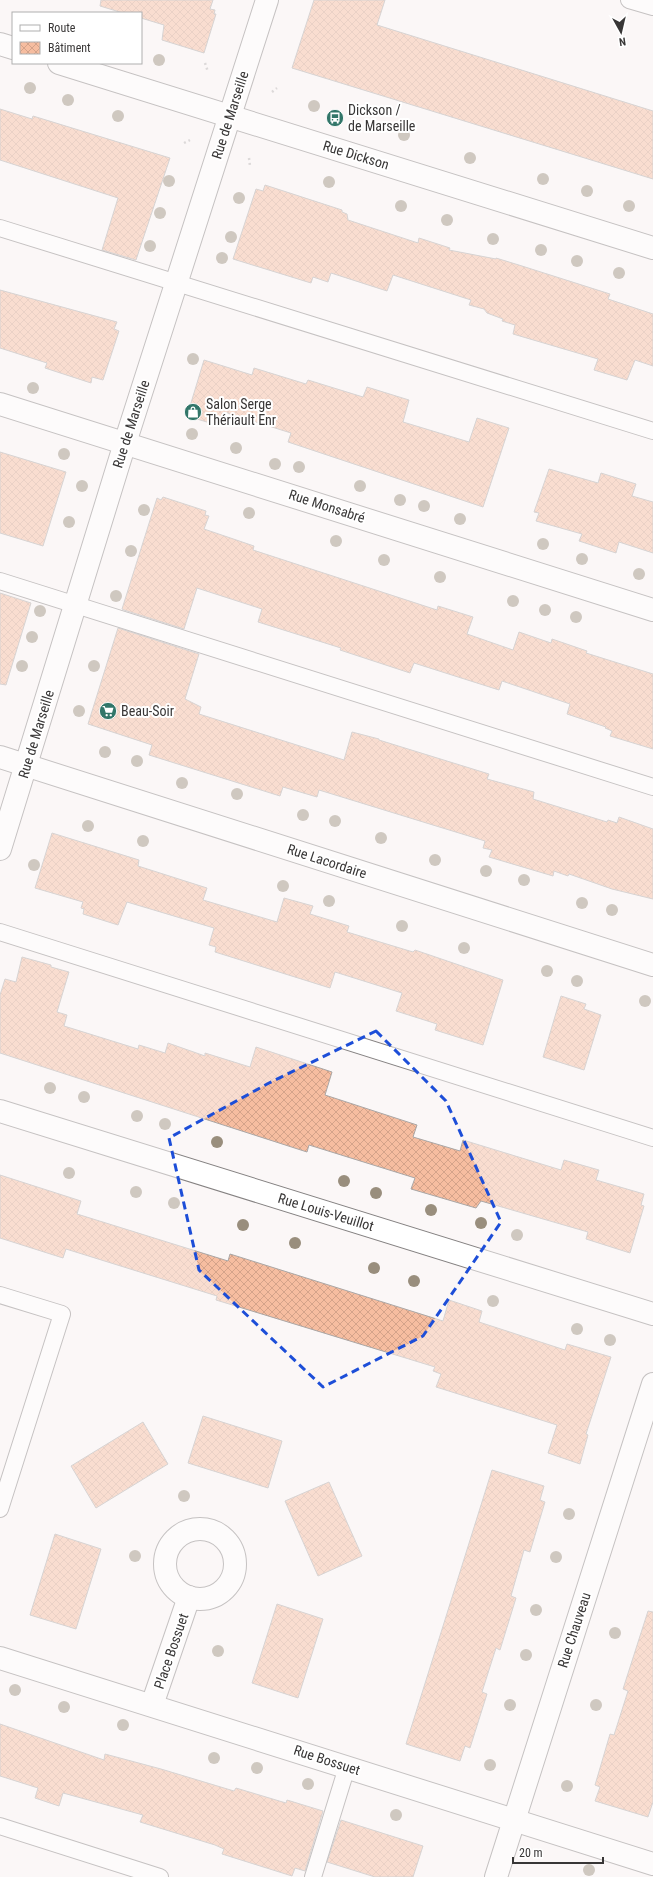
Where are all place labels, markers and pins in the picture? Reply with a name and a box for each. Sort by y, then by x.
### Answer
place label: Dickson / de Marseille [348,102,416,134]
bus stop icon: Dickson / de Marseille [325,108,345,128]
place label: Salon Serge Thériault Enr [206,396,276,428]
shop icon: Salon Serge Thériault Enr [183,402,203,422]
supermarket icon: Beau-Soir [98,701,118,721]
place label: Beau-Soir [121,703,174,719]

